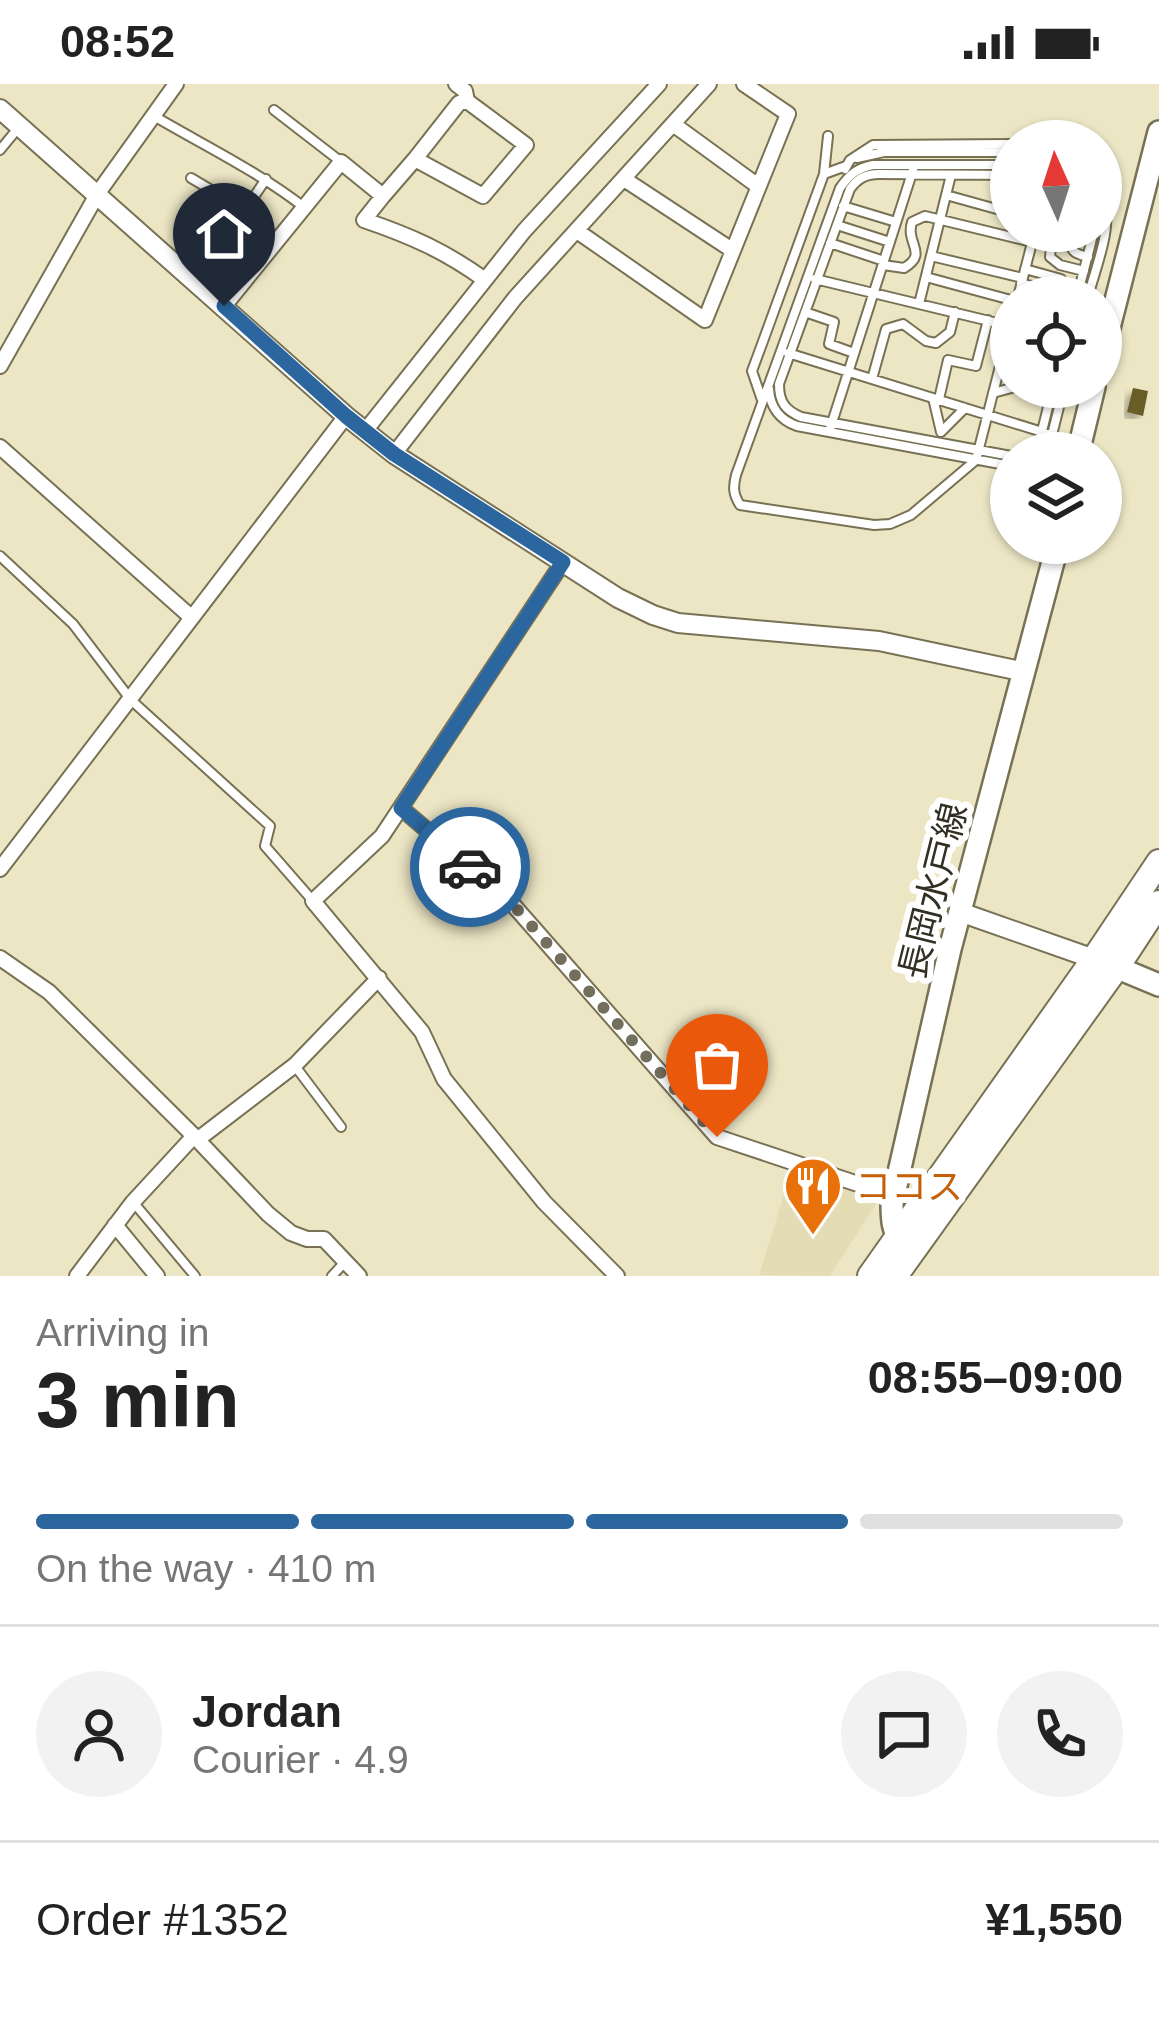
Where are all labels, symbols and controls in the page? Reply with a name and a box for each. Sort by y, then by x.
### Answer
text: 08:52 [60,16,175,67]
north arrow [990,120,1122,252]
map controls [990,120,1122,564]
pin [173,183,275,306]
icon: home [191,201,257,267]
button: locate [990,276,1122,408]
button: layers [990,432,1122,564]
street label: 長岡水戸線 [891,799,975,983]
courier [410,807,530,927]
icon: car [437,834,503,900]
pin [666,1014,768,1137]
icon: bag [684,1032,750,1098]
restaurant icon: ココス [782,1155,844,1237]
place label: ココス [855,1166,963,1207]
text: Arriving in [36,1311,209,1354]
text: 08:55–09:00 [868,1352,1123,1403]
text: 3 min [36,1356,240,1444]
text: On the way · 410 m [36,1547,376,1590]
button: person [36,1671,162,1797]
button: chat [841,1671,967,1797]
button: phone [997,1671,1123,1797]
text: Jordan [192,1686,342,1737]
text: Courier · 4.9 [192,1738,409,1781]
text: Order #1352 [36,1894,289,1945]
text: ¥1,550 [985,1894,1123,1945]

